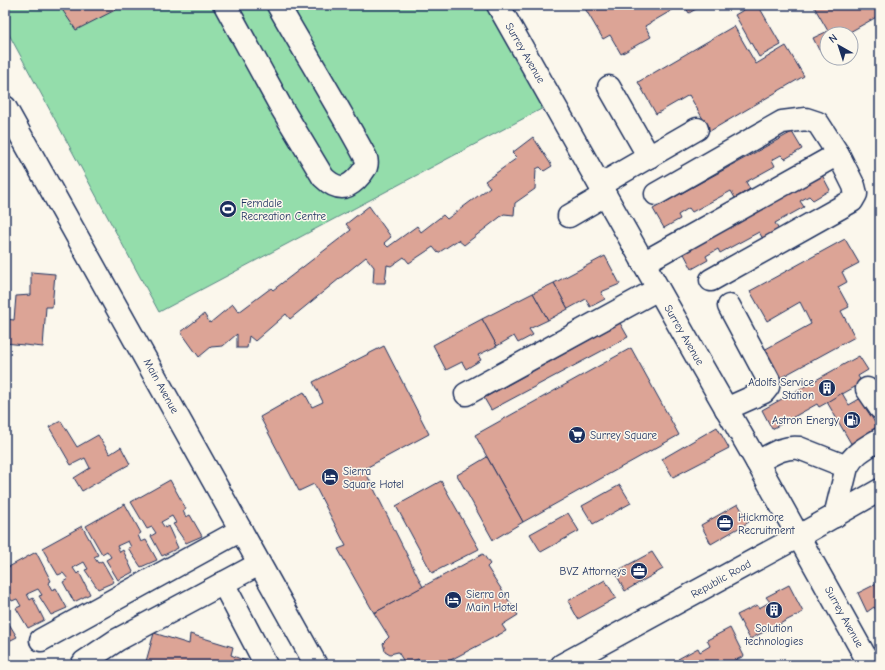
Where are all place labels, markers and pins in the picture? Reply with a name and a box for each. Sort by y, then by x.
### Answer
place label: Ferndale Recreation Centre [241,197,326,223]
sports icon: Ferndale Recreation Centre [218,199,238,219]
place label: Adolfs Service Station [748,376,814,402]
building icon: Adolfs Service Station [817,378,837,398]
fuel station icon: Astron Energy [842,410,862,430]
place label: Astron Energy [772,414,839,427]
supermarket icon: Surrey Square [567,425,587,445]
place label: Surrey Square [590,429,658,442]
place label: Sierra Square Hotel [343,465,404,491]
hotel icon: Sierra Square Hotel [320,467,340,487]
place label: Hickmore Recruitment [738,511,796,537]
office icon: Hickmore Recruitment [715,513,735,533]
office icon: BVZ Attorneys [629,561,649,581]
place label: BVZ Attorneys [560,565,626,578]
place label: Sierra on Main Hotel [466,588,518,614]
hotel icon: Sierra on Main Hotel [443,590,463,610]
building icon: Solution technologies [764,600,784,620]
place label: Solution technologies [744,622,803,648]

